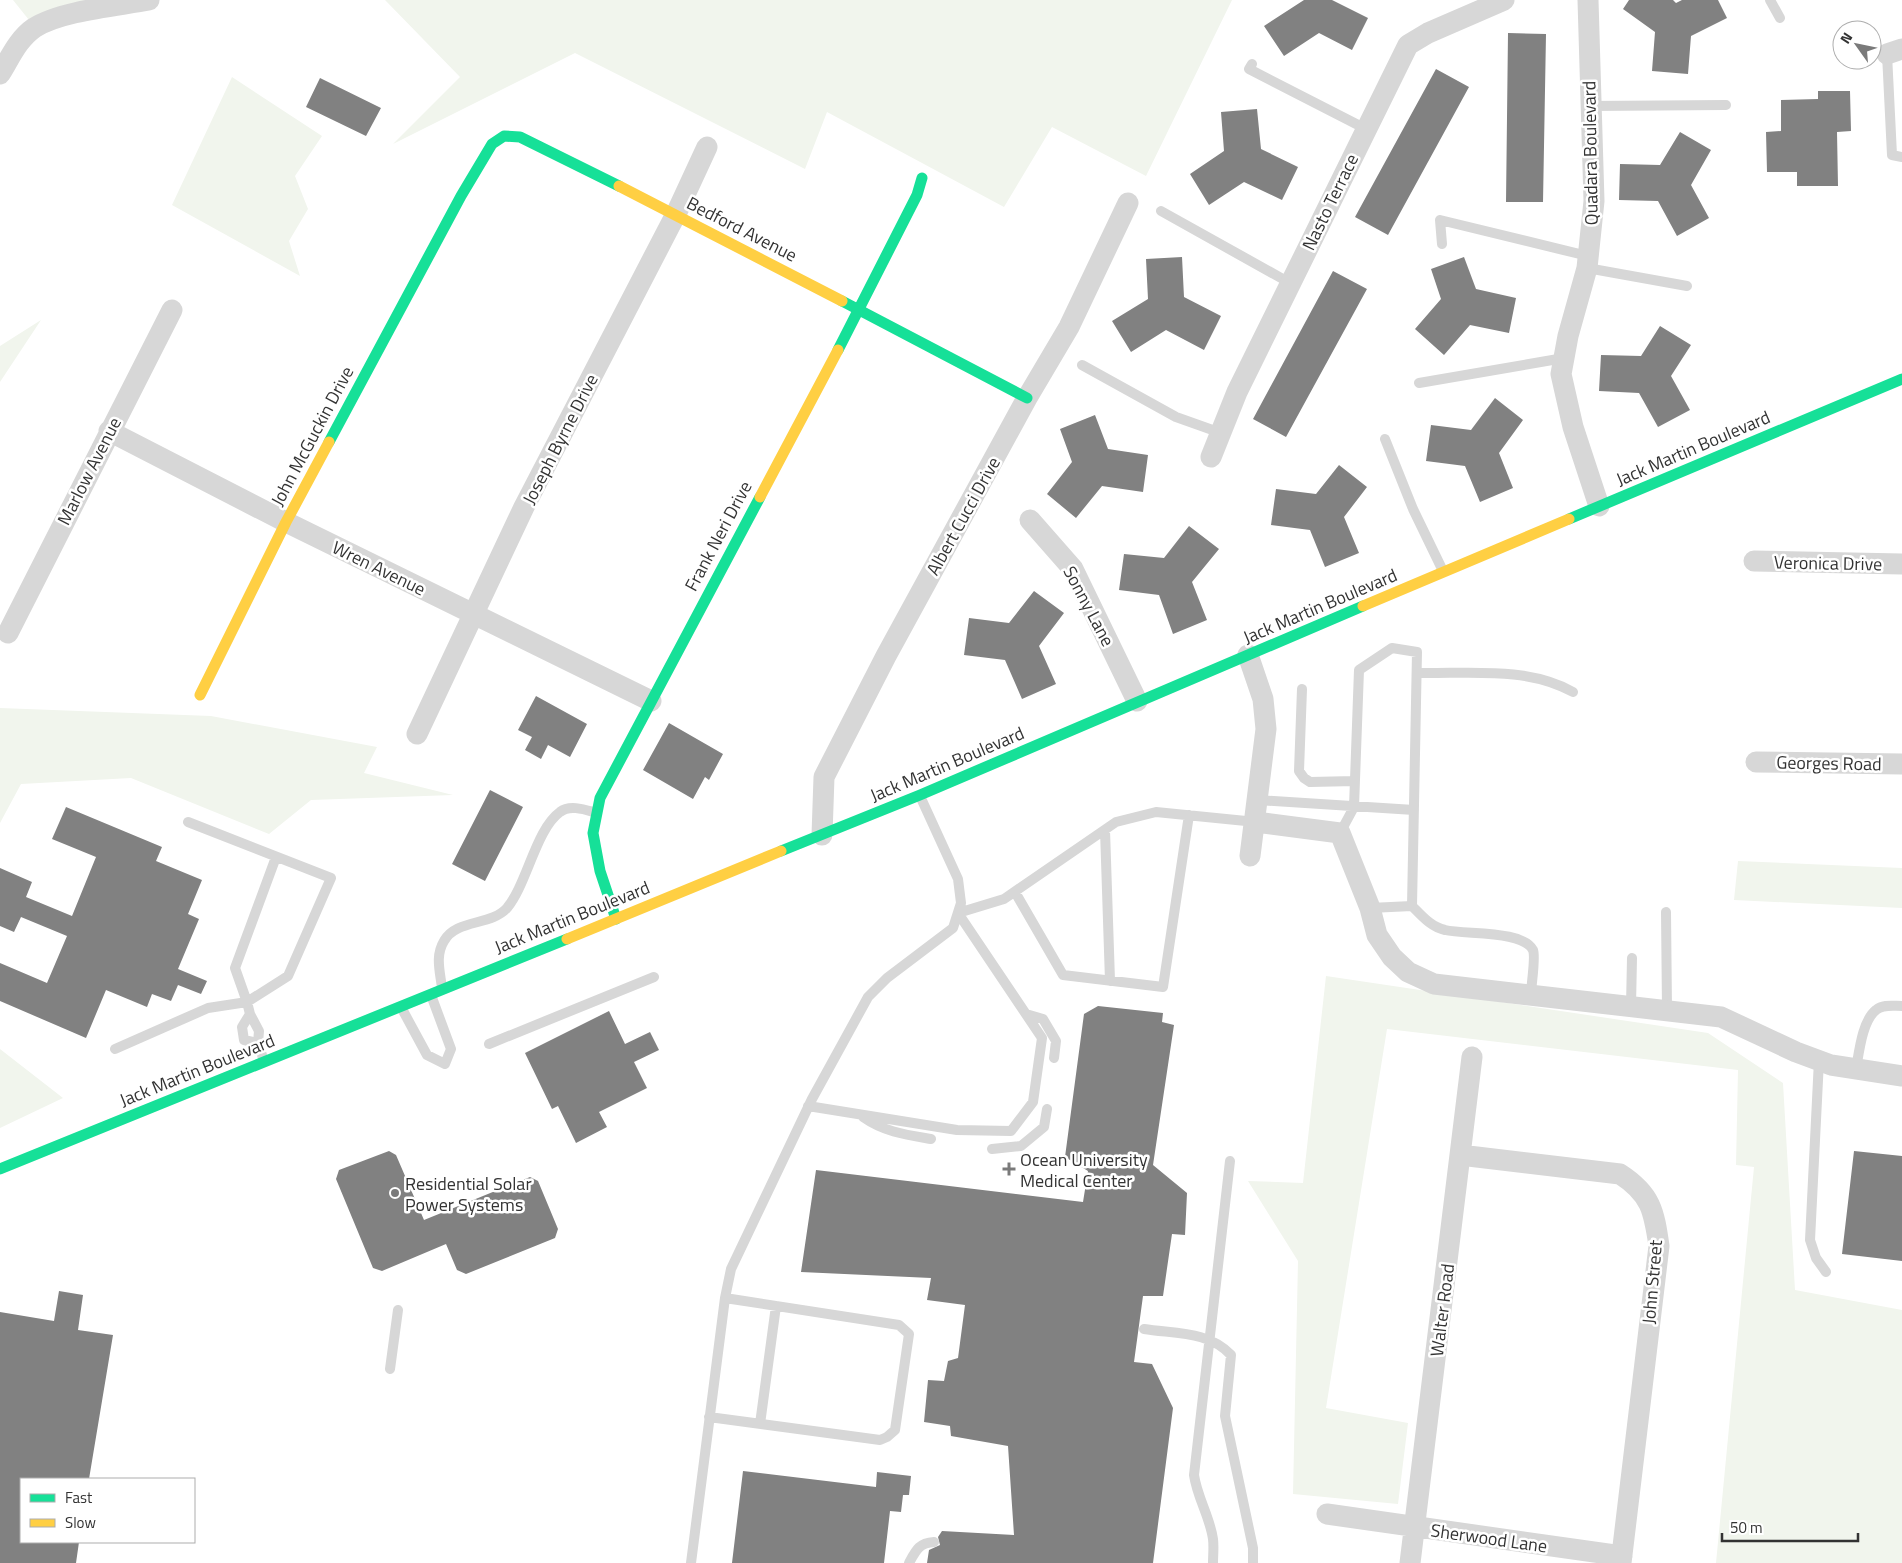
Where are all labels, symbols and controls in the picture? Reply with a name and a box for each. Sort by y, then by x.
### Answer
north arrow [1832,20,1882,70]
text: N [1834,28,1857,47]
street label: Quadara Boulevard [1575,81,1605,225]
street label: Nasto Terrace [1295,149,1365,255]
street label: Bedford Avenue [682,190,802,268]
street label: John McGuckin Drive [264,361,360,511]
street label: Joseph Byrne Drive [515,369,605,509]
street label: Jack Martin Boulevard [1612,403,1774,493]
street label: Marlow Avenue [50,412,128,530]
street label: Albert Cucci Drive [919,452,1007,580]
street label: Frank Neri Drive [678,476,758,596]
street label: Wren Avenue [328,534,430,602]
street label: Veronica Drive [1774,549,1882,577]
street label: Sonny Lane [1057,561,1121,651]
street label: Jack Martin Boulevard [1239,561,1401,651]
street label: Jack Martin Boulevard [866,719,1028,809]
street label: Georges Road [1776,749,1882,777]
street label: Jack Martin Boulevard [490,874,654,960]
street label: Jack Martin Boulevard [115,1027,279,1113]
place label: Ocean University Medical Center [1020,1146,1148,1194]
marker: Ocean University Medical Center [1002,1162,1016,1176]
place label: Residential Solar Power Systems [405,1170,532,1218]
marker: Residential Solar Power Systems [389,1187,401,1199]
street label: John Street [1635,1238,1669,1325]
street label: Walter Road [1423,1262,1461,1358]
legend [20,1478,195,1543]
text: Fast [65,1486,93,1509]
scale bar [1722,1510,1858,1542]
text: Slow [65,1511,96,1534]
street label: Sherwood Lane [1429,1516,1549,1560]
text: 50 m [1730,1516,1763,1539]

